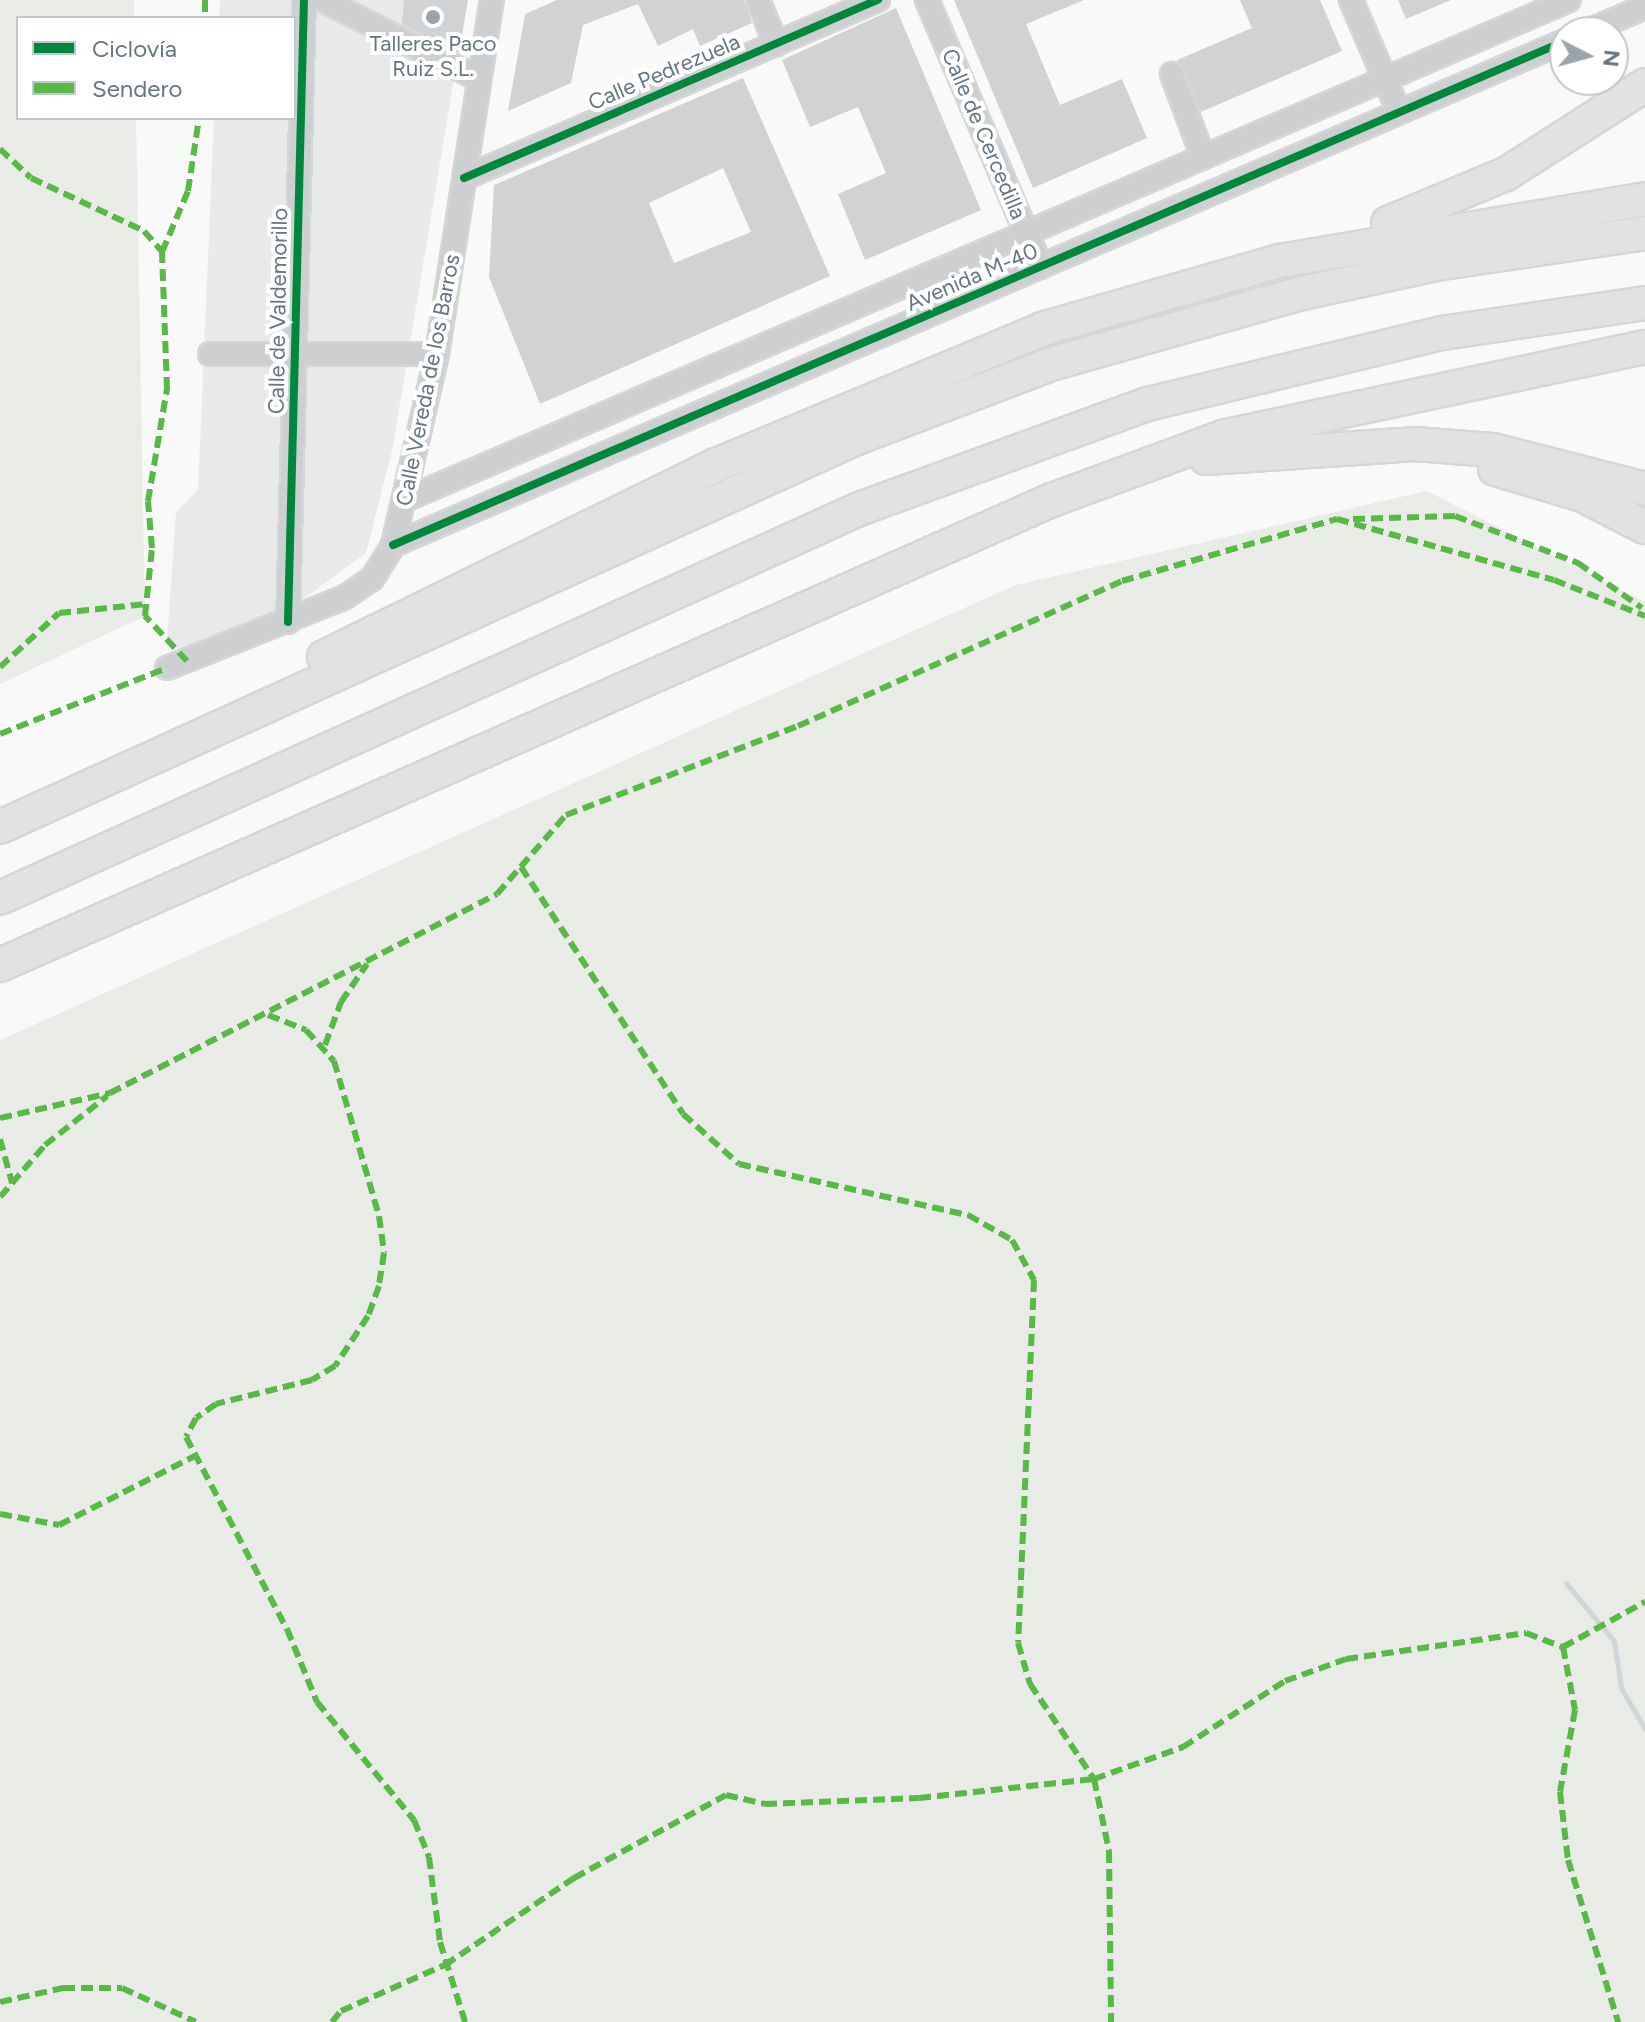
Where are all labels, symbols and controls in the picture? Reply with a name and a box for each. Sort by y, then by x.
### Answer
marker: Talleres Paco Ruiz S.L. [424,8,442,26]
legend [16,16,296,120]
north arrow [1549,16,1629,96]
street label: Calle Pedrezuela [584,28,744,116]
place label: Talleres Paco Ruiz S.L. [369,30,497,82]
text: Ciclovía [92,34,177,63]
street label: Calle de Cercedilla [936,45,1032,223]
text: N [1597,48,1626,68]
text: Sendero [92,74,182,103]
street label: Calle de Valdemorillo [263,208,293,414]
street label: Avenida M-40 [902,237,1042,317]
street label: Calle Vereda de los Barros [391,252,465,508]

